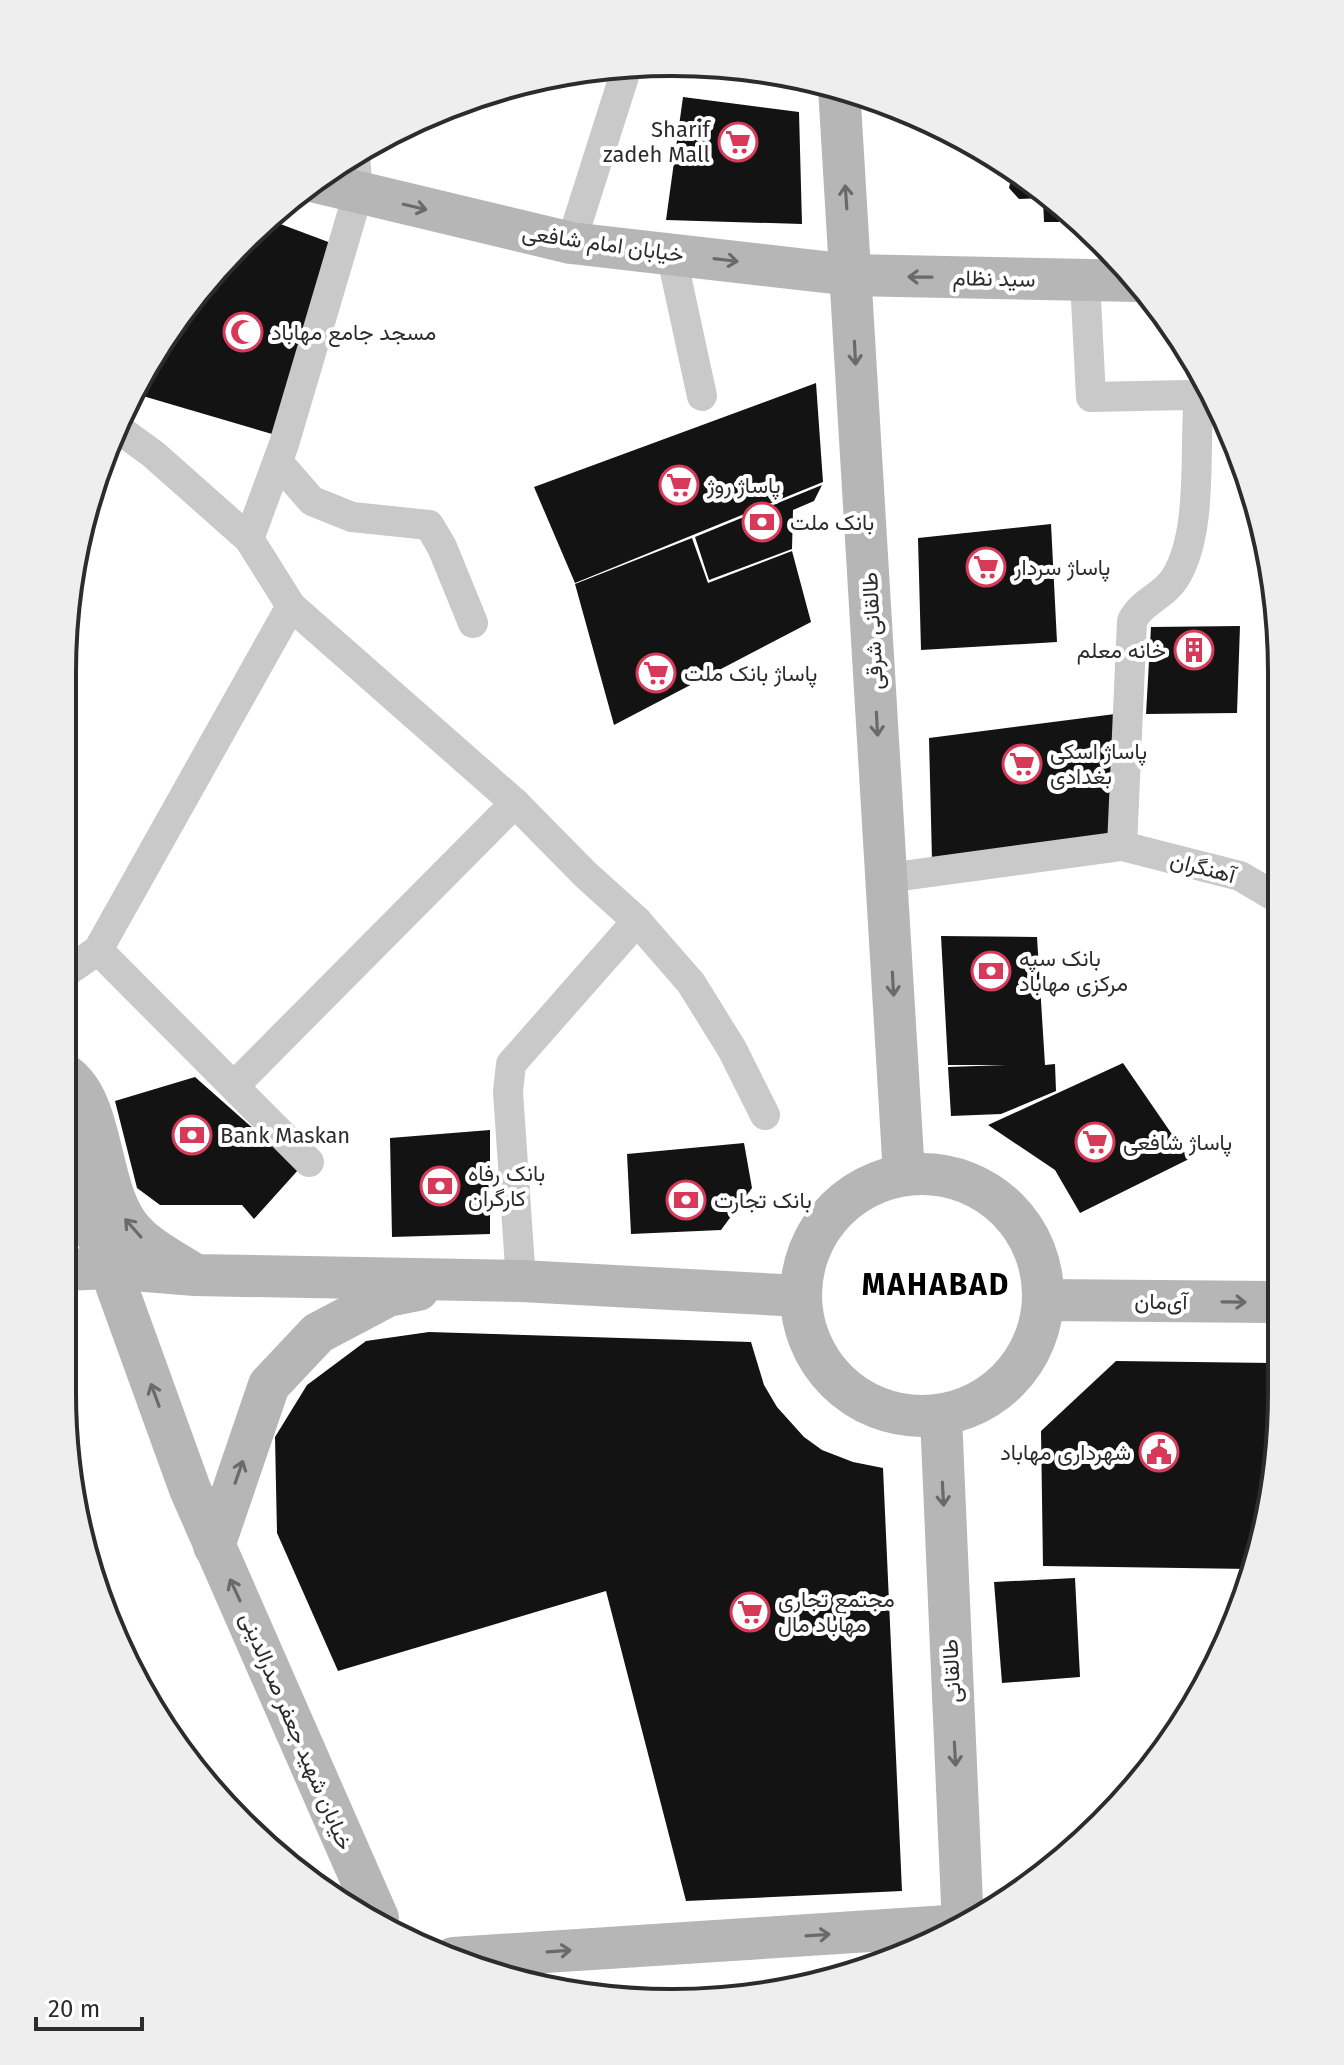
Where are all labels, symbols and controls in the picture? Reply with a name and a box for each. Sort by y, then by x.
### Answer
place label: Sharif zadeh Mall [603,116,712,168]
supermarket icon: Sharif zadeh Mall [717,121,759,163]
one-way arrow [838,184,853,211]
one-way arrow [402,200,427,215]
street label: خیابان امام شافعی [520,219,686,269]
one-way arrow [713,253,738,268]
street label: سید نظام [952,264,1036,294]
one-way arrow [907,269,934,284]
mosque icon: مسجد جامع مهاباد [222,311,264,353]
place label: مسجد جامع مهاباد [271,319,436,347]
one-way arrow [848,339,863,366]
supermarket icon: پاساژ روژ [658,464,700,506]
place label: پاساژ روژ [706,472,781,500]
bank icon: بانک ملت [741,501,783,543]
place label: بانک ملت [790,509,874,536]
supermarket icon: پاساژ سردار [965,546,1007,588]
place label: پاساژ سردار [1013,554,1110,582]
street label: طالقانی شرقی [856,571,889,691]
building icon: خانه معلم [1173,629,1215,671]
place label: خانه معلم [1077,637,1166,665]
supermarket icon: پاساژ بانک ملت [635,652,677,694]
place label: پاساژ بانک ملت [684,660,817,688]
one-way arrow [870,710,885,737]
place label: پاساژ اسکی بغدادی [1050,738,1147,790]
supermarket icon: پاساژ اسکی بغدادی [1001,743,1043,785]
street label: آهنگران [1167,846,1240,890]
place label: بانک سپه مرکزی مهاباد [1019,945,1128,997]
bank icon: بانک سپه مرکزی مهاباد [970,950,1012,992]
one-way arrow [886,970,901,997]
bank icon: Bank Maskan [171,1114,213,1156]
supermarket icon: پاساژ شافعی [1074,1121,1116,1163]
place label: Bank Maskan [220,1122,350,1149]
place label: پاساژ شافعی [1123,1129,1232,1157]
place label: بانک رفاه کارگران [468,1160,545,1212]
bank icon: بانک رفاه کارگران [419,1165,461,1207]
bank icon: بانک تجارت [665,1179,707,1221]
place label: بانک تجارت [714,1187,812,1214]
one-way arrow [124,1219,142,1239]
district label: MAHABAD [862,1267,1010,1303]
street label: آی‌مان [1134,1288,1190,1315]
one-way arrow [1220,1294,1247,1309]
one-way arrow [147,1383,161,1408]
public building icon: شهرداری مهاباد [1138,1431,1180,1473]
place label: شهرداری مهاباد [1000,1439,1131,1466]
one-way arrow [233,1459,248,1484]
one-way arrow [936,1480,951,1507]
one-way arrow [227,1578,242,1602]
place label: مجتمع تجاری مهاباد مال [778,1586,895,1638]
supermarket icon: مجتمع تجاری مهاباد مال [729,1591,771,1633]
street label: خیابان شهید جعفر صدرالدینی [234,1608,359,1854]
street label: طالقانی [936,1638,967,1703]
one-way arrow [947,1740,962,1767]
one-way arrow [804,1927,831,1942]
one-way arrow [545,1944,572,1959]
scale bar [36,1981,142,2031]
text: 20 m [48,1995,100,2023]

